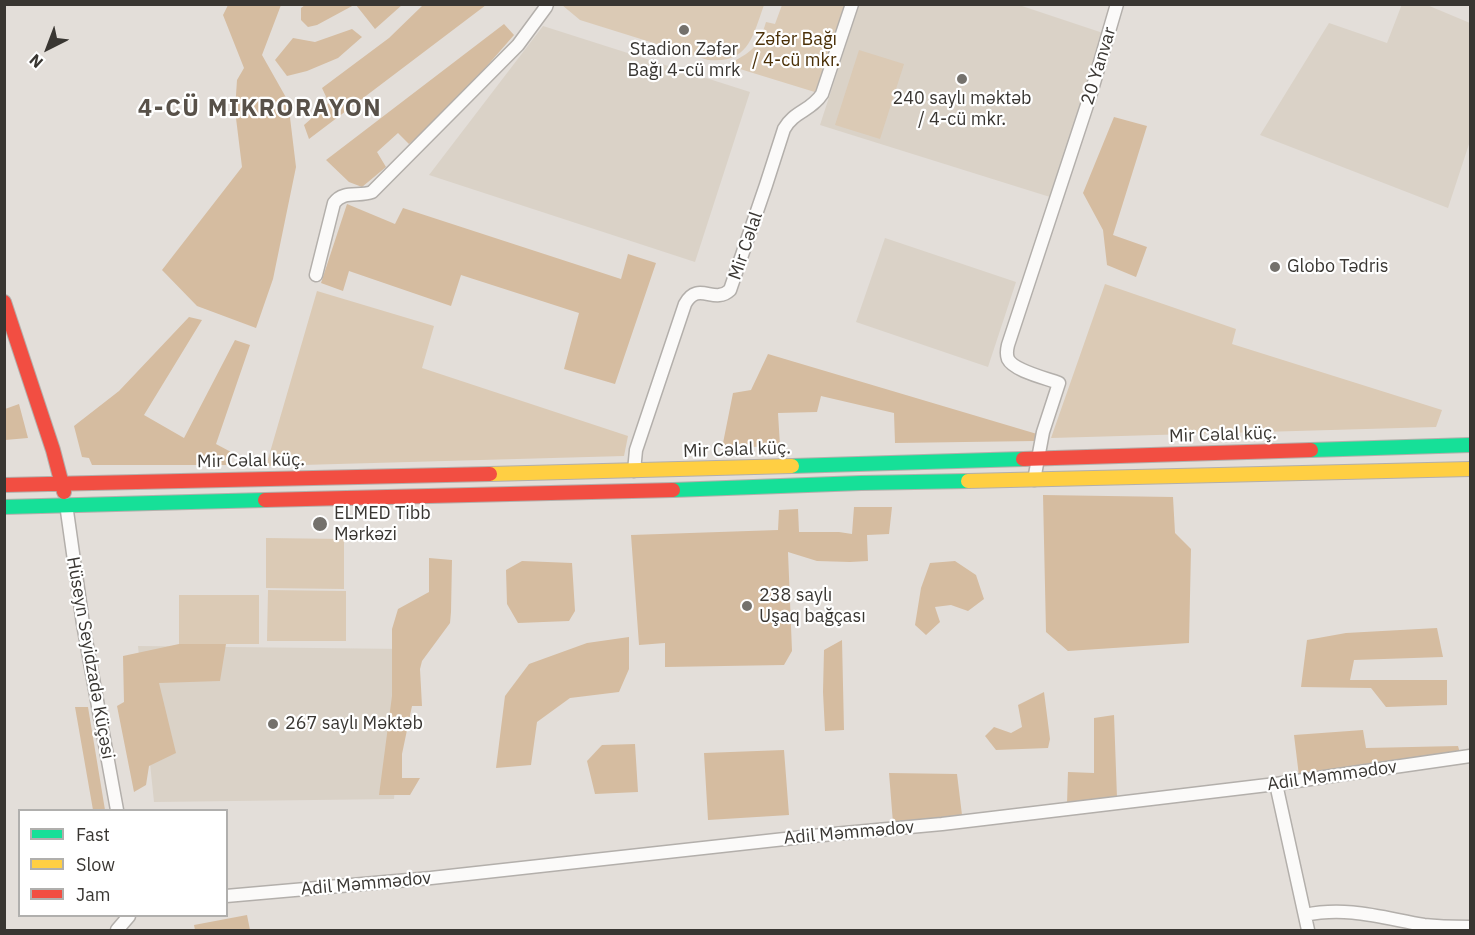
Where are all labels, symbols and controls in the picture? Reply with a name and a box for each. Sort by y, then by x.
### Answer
north arrow [18,18,78,78]
marker: Stadion Zəfər Bağı 4-cü mrk [677,23,691,37]
street label: 20 Yanvar [1077,24,1121,108]
park label: Zəfər Bağı / 4-cü mkr. [752,29,840,72]
place label: Stadion Zəfər Bağı 4-cü mrk [627,39,741,82]
text: N [25,50,47,73]
marker: 240 saylı məktəb / 4-cü mkr. [955,72,969,86]
place label: 240 saylı məktəb / 4-cü mkr. [892,88,1032,130]
district label: 4-CÜ MIKRORAYON [138,95,382,123]
street label: Mir Cəlal [724,209,768,283]
place label: Globo Tədris [1287,256,1389,278]
marker: Globo Tədris [1268,260,1282,274]
street label: Mir Cəlal küç. [1169,422,1277,448]
street label: Mir Cəlal küç. [683,437,791,463]
street label: Mir Cəlal küç. [197,449,305,473]
place label: ELMED Tibb Mərkəzi [334,503,431,546]
marker: ELMED Tibb Mərkəzi [311,515,329,533]
street label: Hüseyn Seyidzadə Küçəsi [62,555,118,761]
place label: 238 saylı Uşaq bağçası [759,585,866,628]
marker: 238 saylı Uşaq bağçası [740,599,754,613]
place label: 267 saylı Məktəb [285,713,423,735]
marker: 267 saylı Məktəb [266,717,280,731]
street label: Adil Məmmədov [1266,756,1398,796]
legend [18,809,228,917]
street label: Adil Məmmədov [783,817,915,849]
text: Fast [76,823,110,846]
text: Slow [76,853,115,876]
street label: Adil Məmmədov [300,868,432,900]
text: Jam [76,883,111,906]

